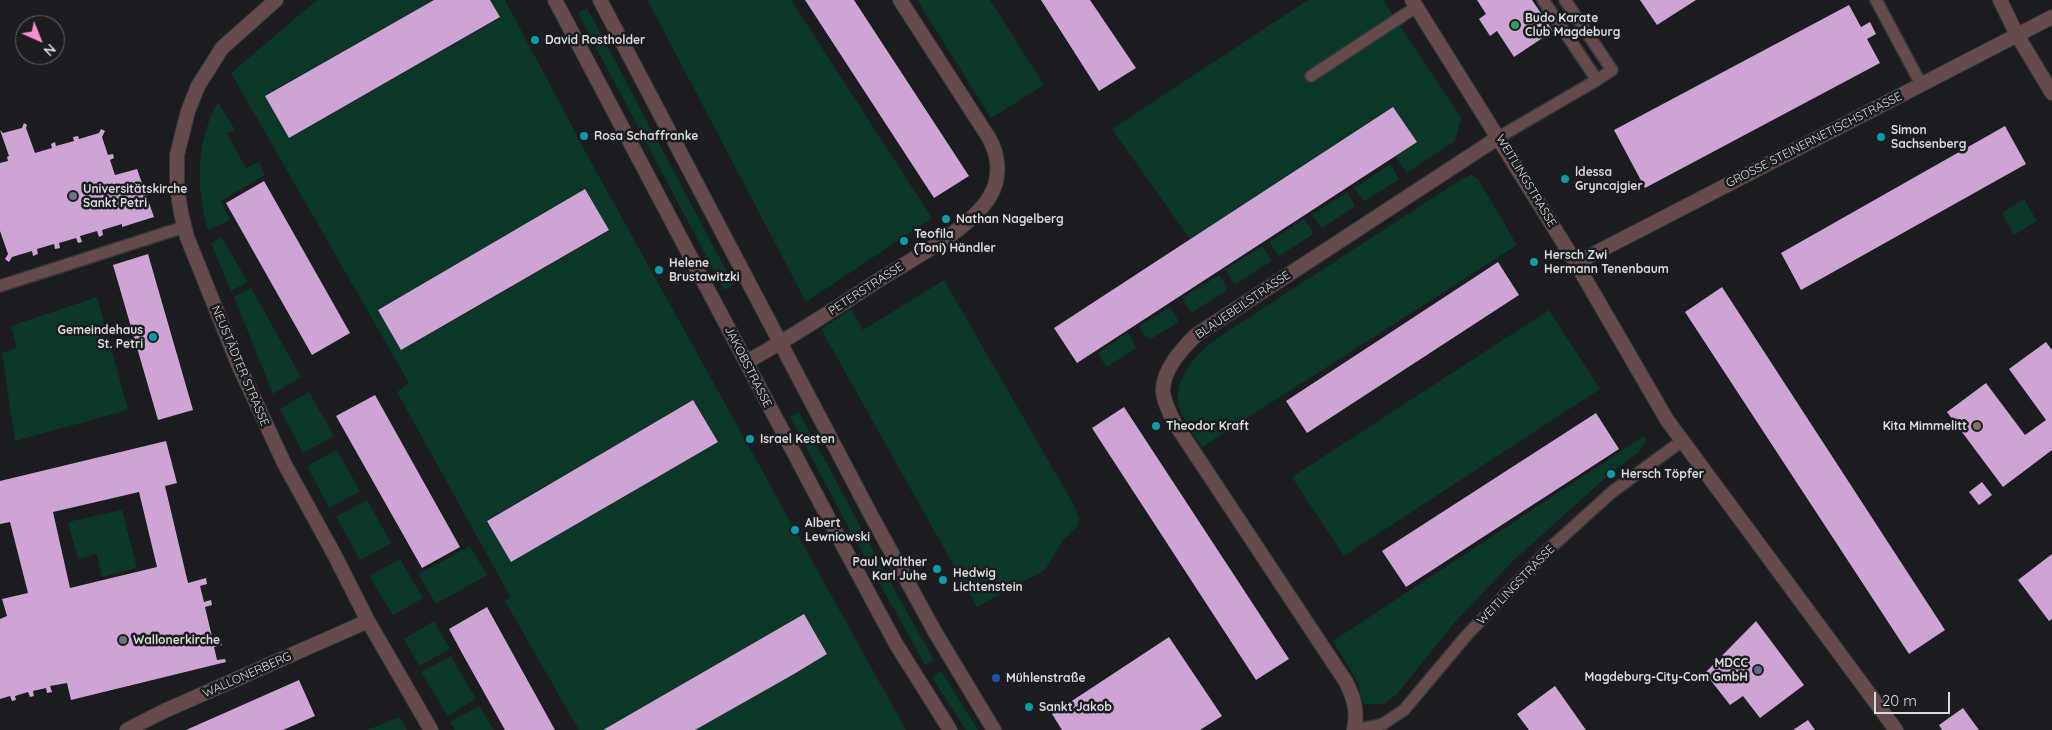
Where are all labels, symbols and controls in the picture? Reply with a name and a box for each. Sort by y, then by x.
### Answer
place label: Budo Karate Club Magdeburg [1525,11,1620,39]
north arrow [15,15,65,65]
marker: Budo Karate Club Magdeburg [1509,19,1521,31]
place label: David Rostholder [545,33,645,47]
marker: David Rostholder [529,34,541,46]
text: N [40,40,60,60]
street label: GROSSE STEINERNETISCHSTRASSE [1724,89,1904,191]
place label: Simon Sachsenberg [1891,123,1966,151]
place label: Rosa Schaffranke [594,129,698,143]
marker: Rosa Schaffranke [578,130,590,142]
marker: Simon Sachsenberg [1875,131,1887,143]
street label: WEITLINGSTRASSE [1493,132,1559,230]
place label: ldessa Gryncajgier [1575,165,1643,193]
marker: ldessa Gryncajgier [1559,173,1571,185]
place label: Universitätskirche Sankt Petri [83,182,187,210]
marker: Universitätskirche Sankt Petri [67,190,79,202]
place label: Nathan Nagelberg [956,212,1064,226]
marker: Nathan Nagelberg [940,213,952,225]
place label: Teofila (Toni) Händler [914,227,996,255]
marker: Teofila (Toni) Händler [898,235,910,247]
place label: Hersch Zwi Hermann Tenenbaum [1544,248,1669,276]
place label: Helene Brustawitzki [669,256,740,284]
marker: Hersch Zwi Hermann Tenenbaum [1528,256,1540,268]
street label: PETERSTRASSE [826,259,906,319]
marker: Helene Brustawitzki [653,264,665,276]
street label: BLAUEBEILSTRASSE [1193,268,1293,342]
street label: NEUSTÄDTER STRASSE [208,304,272,428]
place label: Gemeindehaus St. Petri [58,323,143,351]
street label: JAKOBSTRASSE [721,324,775,410]
marker: Gemeindehaus St. Petri [147,331,159,343]
place label: Theodor Kraft [1166,419,1249,433]
place label: Kita Mimmelitt [1883,419,1967,433]
marker: Theodor Kraft [1150,420,1162,432]
marker: Kita Mimmelitt [1971,420,1983,432]
place label: Israel Kesten [760,432,835,446]
marker: Israel Kesten [744,433,756,445]
place label: Hersch Töpfer [1621,467,1704,481]
marker: Hersch Töpfer [1605,468,1617,480]
place label: Albert Lewniowski [805,516,870,544]
marker: Albert Lewniowski [789,524,801,536]
street label: WEITLINGSTRASSE [1474,542,1558,628]
place label: Paul Walther Karl Juhe [853,555,927,583]
marker: Paul Walther Karl Juhe [931,563,943,575]
place label: Hedwig Lichtenstein [953,566,1023,594]
marker: Hedwig Lichtenstein [937,574,949,586]
place label: Wallonerkirche [133,633,220,647]
marker: Wallonerkirche [117,634,129,646]
street label: WALLONERBERG [200,649,294,701]
place label: MDCC Magdeburg-City-Com GmbH [1585,656,1748,684]
marker: MDCC Magdeburg-City-Com GmbH [1752,664,1764,676]
place label: Mühlenstraße [1006,671,1086,685]
marker: Mühlenstraße [990,672,1002,684]
scale bar [1877,682,1953,714]
text: 20 m [1882,691,1917,710]
place label: Sankt Jakob [1039,700,1112,714]
marker: Sankt Jakob [1023,701,1035,713]

